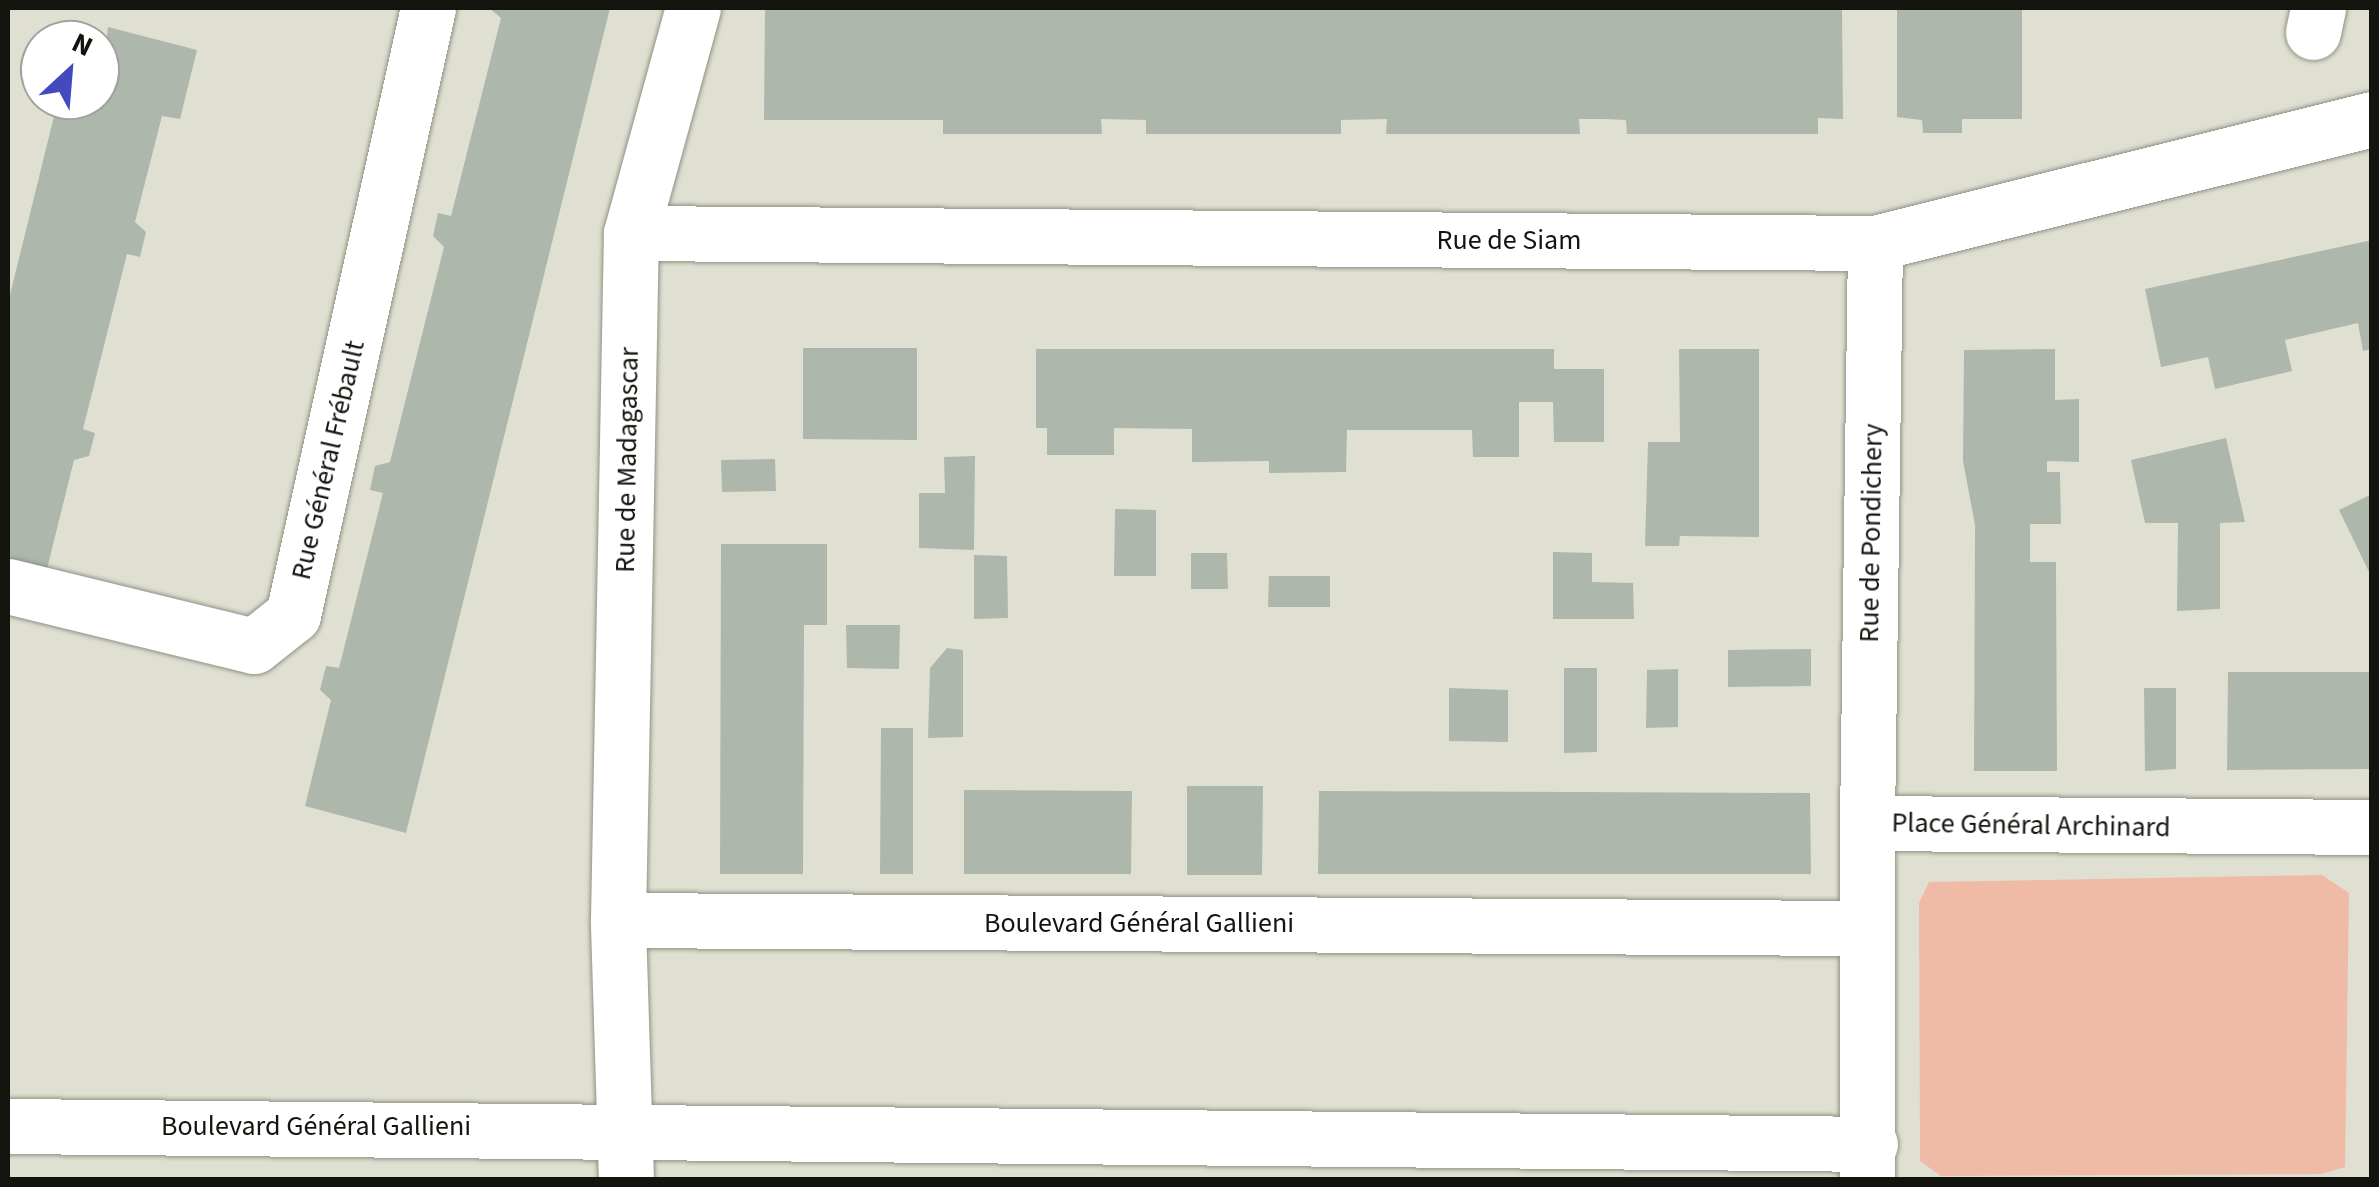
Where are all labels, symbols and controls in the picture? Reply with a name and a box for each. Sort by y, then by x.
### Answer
north arrow [20,20,120,120]
text: N [65,23,99,67]
street label: Rue de Siam [1437,223,1581,257]
street label: Rue Général Frébault [284,337,372,583]
street label: Rue de Madagascar [608,347,646,573]
street label: Rue de Pondichery [1852,423,1890,643]
street label: Place Général Archinard [1891,806,2171,844]
street label: Boulevard Général Gallieni [984,906,1294,940]
street label: Boulevard Général Gallieni [161,1109,471,1143]

